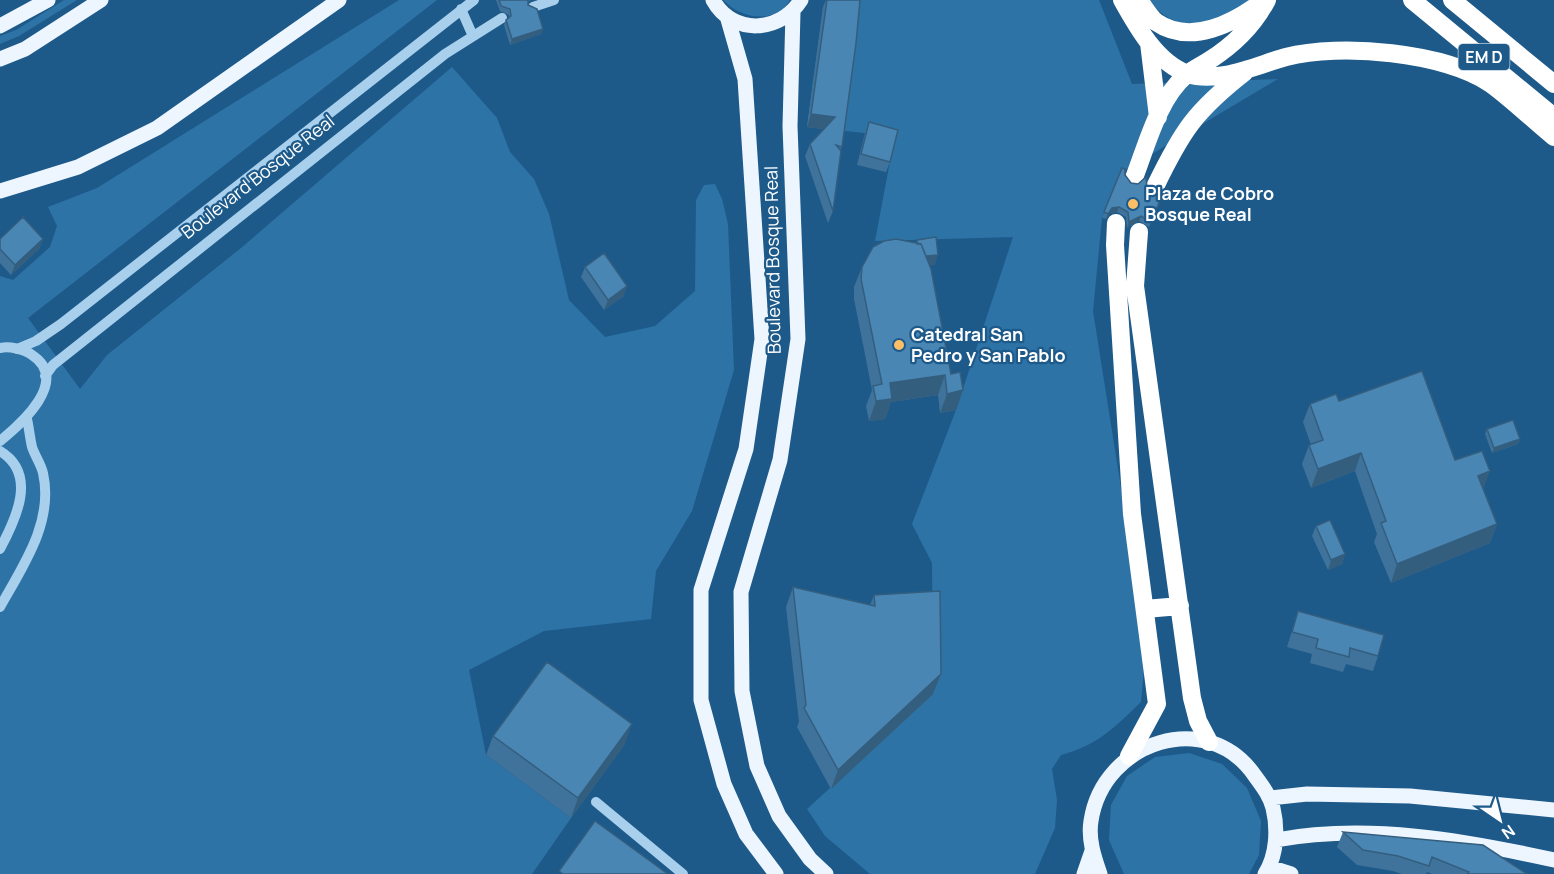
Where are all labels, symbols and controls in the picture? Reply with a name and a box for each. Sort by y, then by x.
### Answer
road number: EM D [1458,44,1510,70]
street label: Boulevard Bosque Real [176,109,339,244]
street label: Boulevard Bosque Real [758,166,786,354]
place label: Plaza de Cobro Bosque Real [1145,181,1274,226]
marker: Plaza de Cobro Bosque Real [1126,197,1140,211]
place label: Catedral San Pedro y San Pablo [911,322,1066,367]
marker: Catedral San Pedro y San Pablo [892,338,906,352]
north arrow [1470,790,1530,850]
text: N [1498,820,1520,845]

